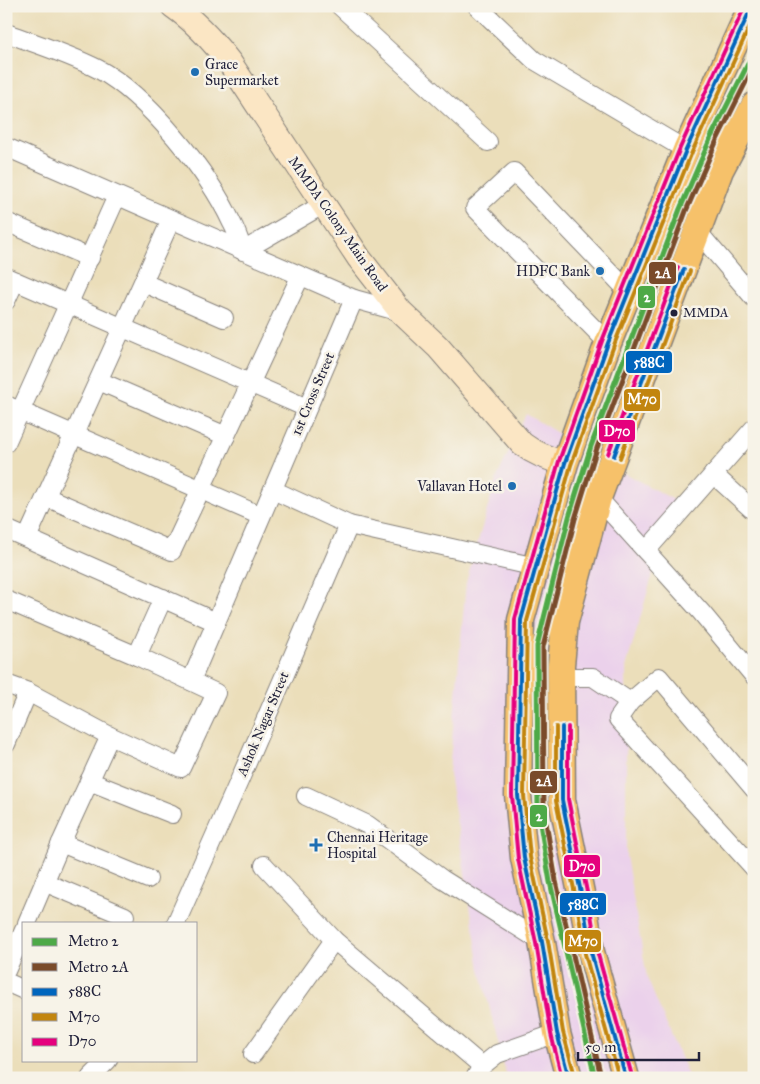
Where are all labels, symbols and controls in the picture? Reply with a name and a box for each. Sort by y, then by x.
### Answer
place label: Grace Supermarket [205,56,279,89]
marker: Grace Supermarket [189,66,201,78]
street label: MMDA Colony Main Road [285,153,391,295]
line badge: 2A [648,261,677,285]
place label: HDFC Bank [516,263,590,280]
marker: HDFC Bank [594,265,606,277]
text: 2A [655,265,672,282]
line badge: 2 [637,285,656,309]
text: 2 [644,289,652,306]
place label: MMDA [683,305,729,321]
marker: MMDA [669,308,679,318]
street label: 1st Cross Street [288,350,338,438]
line badge: 588C [625,350,673,374]
text: 588C [634,354,664,371]
line badge: M70 [623,388,661,412]
text: M70 [627,391,657,408]
line badge: D70 [598,419,636,443]
text: D70 [604,423,630,440]
place label: Vallavan Hotel [416,478,502,495]
marker: Vallavan Hotel [506,480,518,492]
street label: Ashok Nagar Street [233,669,293,780]
line badge: 2A [529,770,558,794]
text: 2A [536,773,553,790]
line badge: 2 [529,804,548,828]
text: 2 [536,808,544,825]
place label: Chennai Heritage Hospital [327,829,428,862]
marker: Chennai Heritage Hospital [309,838,323,852]
line badge: D70 [563,854,601,878]
text: D70 [569,858,595,875]
line badge: 588C [559,892,607,916]
text: 588C [568,896,598,913]
legend [22,922,198,1062]
line badge: M70 [564,929,602,953]
text: Metro 2 [68,932,119,950]
text: M70 [568,933,598,950]
text: Metro 2A [68,958,129,976]
text: 588C [68,982,101,1000]
text: M70 [68,1008,100,1026]
scale bar [578,1029,699,1061]
text: D70 [68,1032,97,1050]
text: 50 m [585,1038,617,1056]

